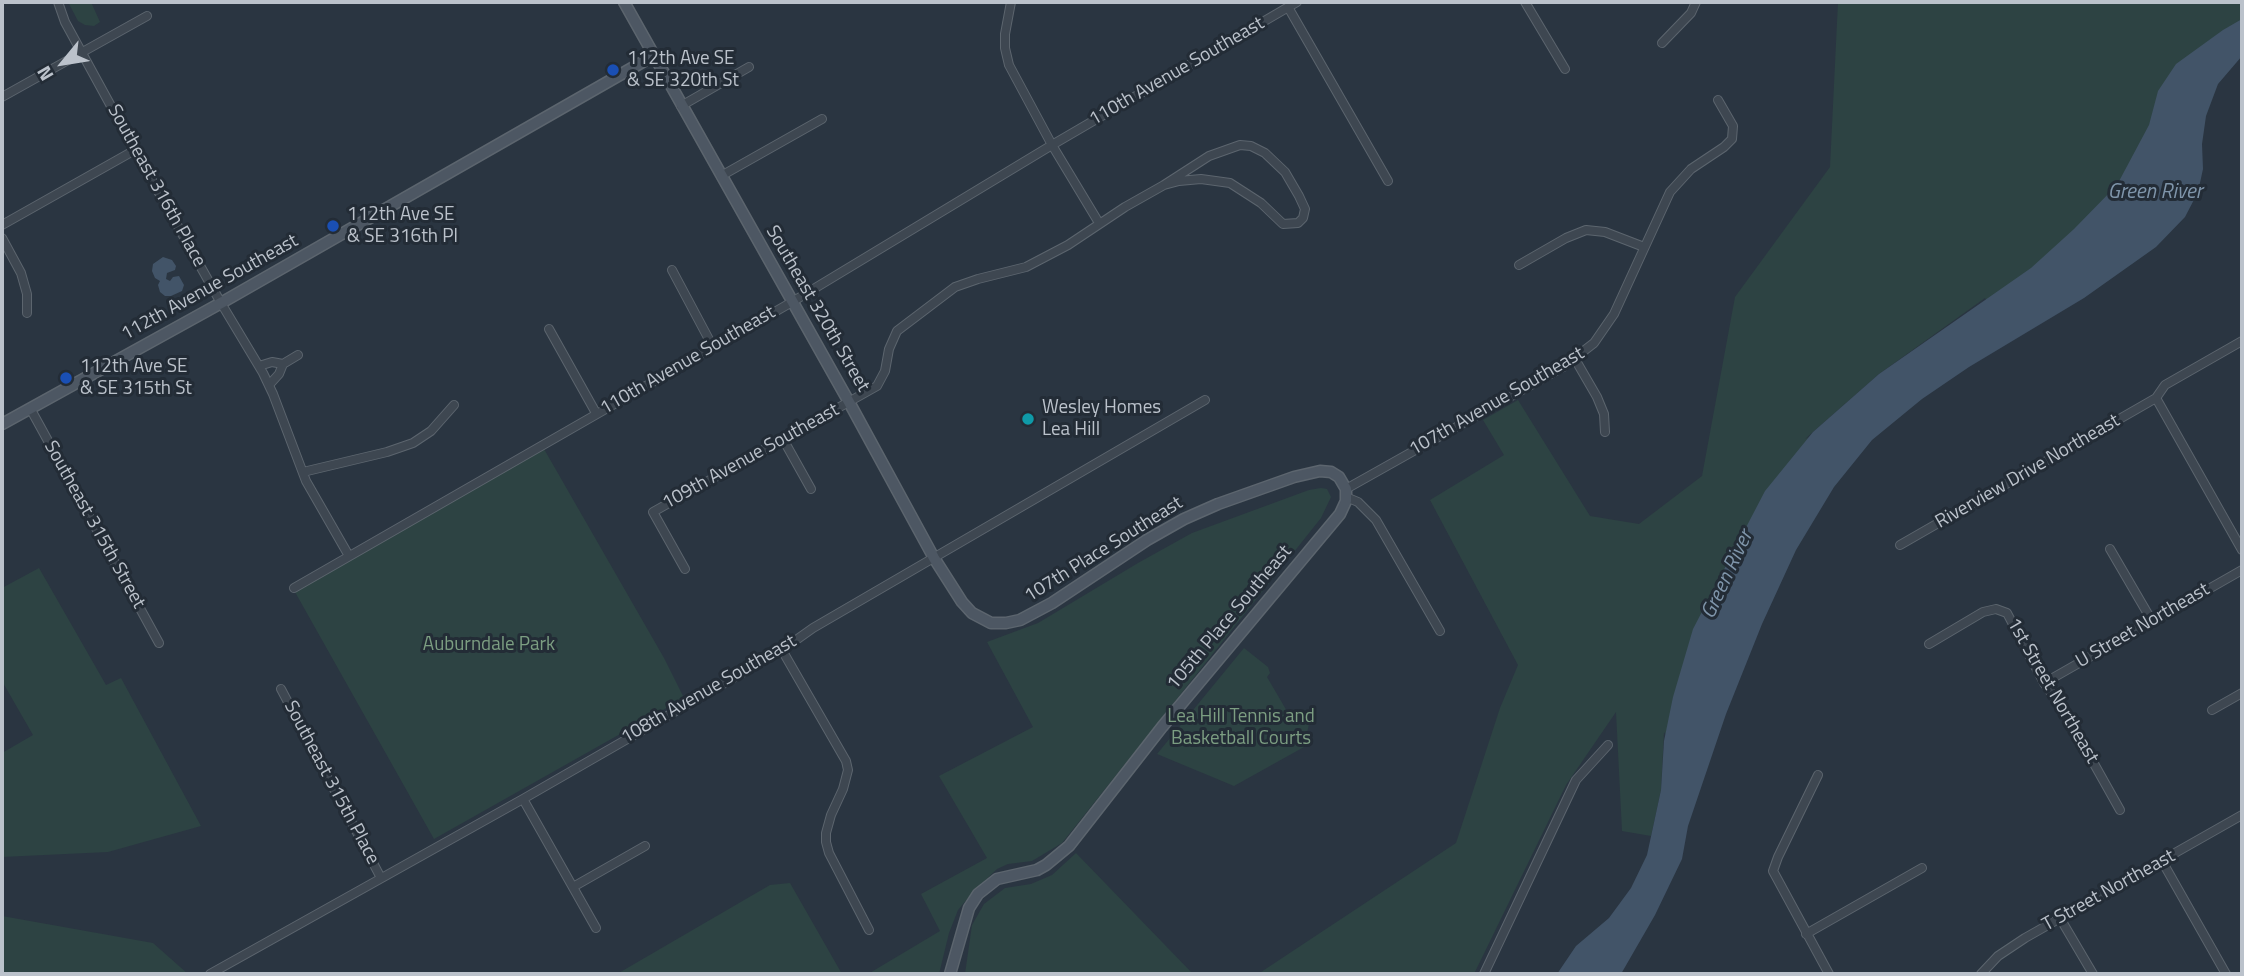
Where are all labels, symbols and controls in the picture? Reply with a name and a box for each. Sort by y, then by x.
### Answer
street label: 110th Avenue Southeast [1085,13,1269,131]
north arrow [28,28,98,98]
place label: 112th Ave SE & SE 320th St [627,48,739,92]
text: N [29,61,60,87]
marker: 112th Ave SE & SE 320th St [605,62,621,78]
street label: Southeast 316th Place [102,101,210,271]
water label: Green River [2108,180,2202,206]
place label: 112th Ave SE & SE 316th Pl [347,204,458,248]
marker: 112th Ave SE & SE 316th Pl [325,218,341,234]
street label: Southeast 320th Street [760,222,874,396]
street label: 112th Avenue Southeast [118,230,302,346]
street label: 110th Avenue Southeast [596,302,780,420]
street label: 107th Avenue Southeast [1405,343,1589,461]
place label: 112th Ave SE & SE 315th St [80,356,192,400]
marker: 112th Ave SE & SE 315th St [58,370,74,386]
place label: Wesley Homes Lea Hill [1042,397,1161,441]
street label: 109th Avenue Southeast [659,399,843,515]
street label: Riverview Drive Northeast [1932,410,2124,534]
marker: Wesley Homes Lea Hill [1020,411,1036,427]
street label: Southeast 315th Street [38,437,150,613]
street label: 107th Place Southeast [1021,492,1187,608]
water label: Green River [1697,527,1759,623]
street label: 105th Place Southeast [1163,541,1297,695]
street label: U Street Northeast [2072,579,2214,673]
street label: 1st Street Northeast [2001,614,2103,768]
street label: 108th Avenue Southeast [617,631,801,749]
park label: Auburndale Park [423,634,555,656]
street label: Southeast 315th Place [278,697,384,869]
park label: Lea Hill Tennis and Basketball Courts [1167,706,1315,750]
street label: T Street Northeast [2039,845,2179,937]

